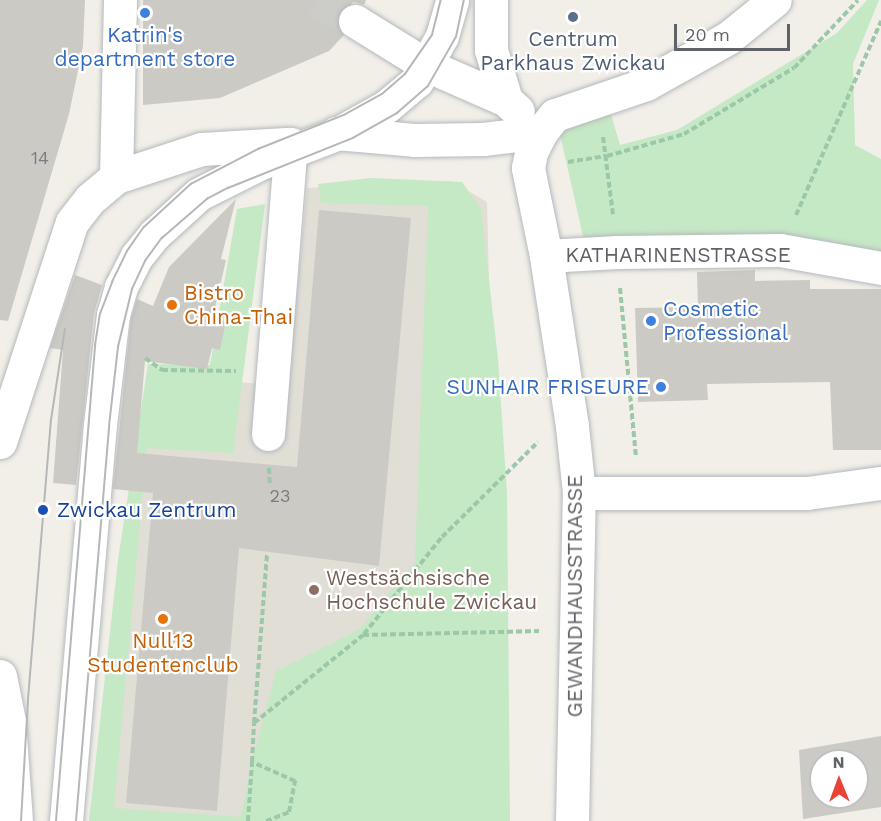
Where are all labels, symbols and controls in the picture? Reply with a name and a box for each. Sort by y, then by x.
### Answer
marker: Katrin's department store [138,6,152,20]
marker: Centrum Parkhaus Zwickau [566,10,580,24]
scale bar [677,12,792,50]
place label: Katrin's department store [55,22,235,72]
text: 20 m [685,24,730,45]
place label: Centrum Parkhaus Zwickau [480,26,666,76]
house number: 14 [31,147,49,169]
street label: KATHARINENSTRASSE [565,242,791,268]
place label: Bistro China-Thai [184,280,293,330]
place label: Cosmetic Professional [663,296,788,346]
marker: Bistro China-Thai [165,298,179,312]
marker: Cosmetic Professional [644,314,658,328]
place label: SUNHAIR FRISEURE [447,374,649,400]
marker: SUNHAIR FRISEURE [654,380,668,394]
street label: GEWANDHAUSSTRASSE [562,475,588,717]
house number: 23 [270,485,290,507]
place label: Zwickau Zentrum [57,497,236,523]
marker: Zwickau Zentrum [34,501,52,519]
place label: Westsächsische Hochschule Zwickau [326,565,537,615]
marker: Westsächsische Hochschule Zwickau [307,583,321,597]
marker: Null13 Studentenclub [156,612,170,626]
place label: Null13 Studentenclub [87,628,239,678]
north arrow [809,749,869,809]
text: N [833,753,845,772]

